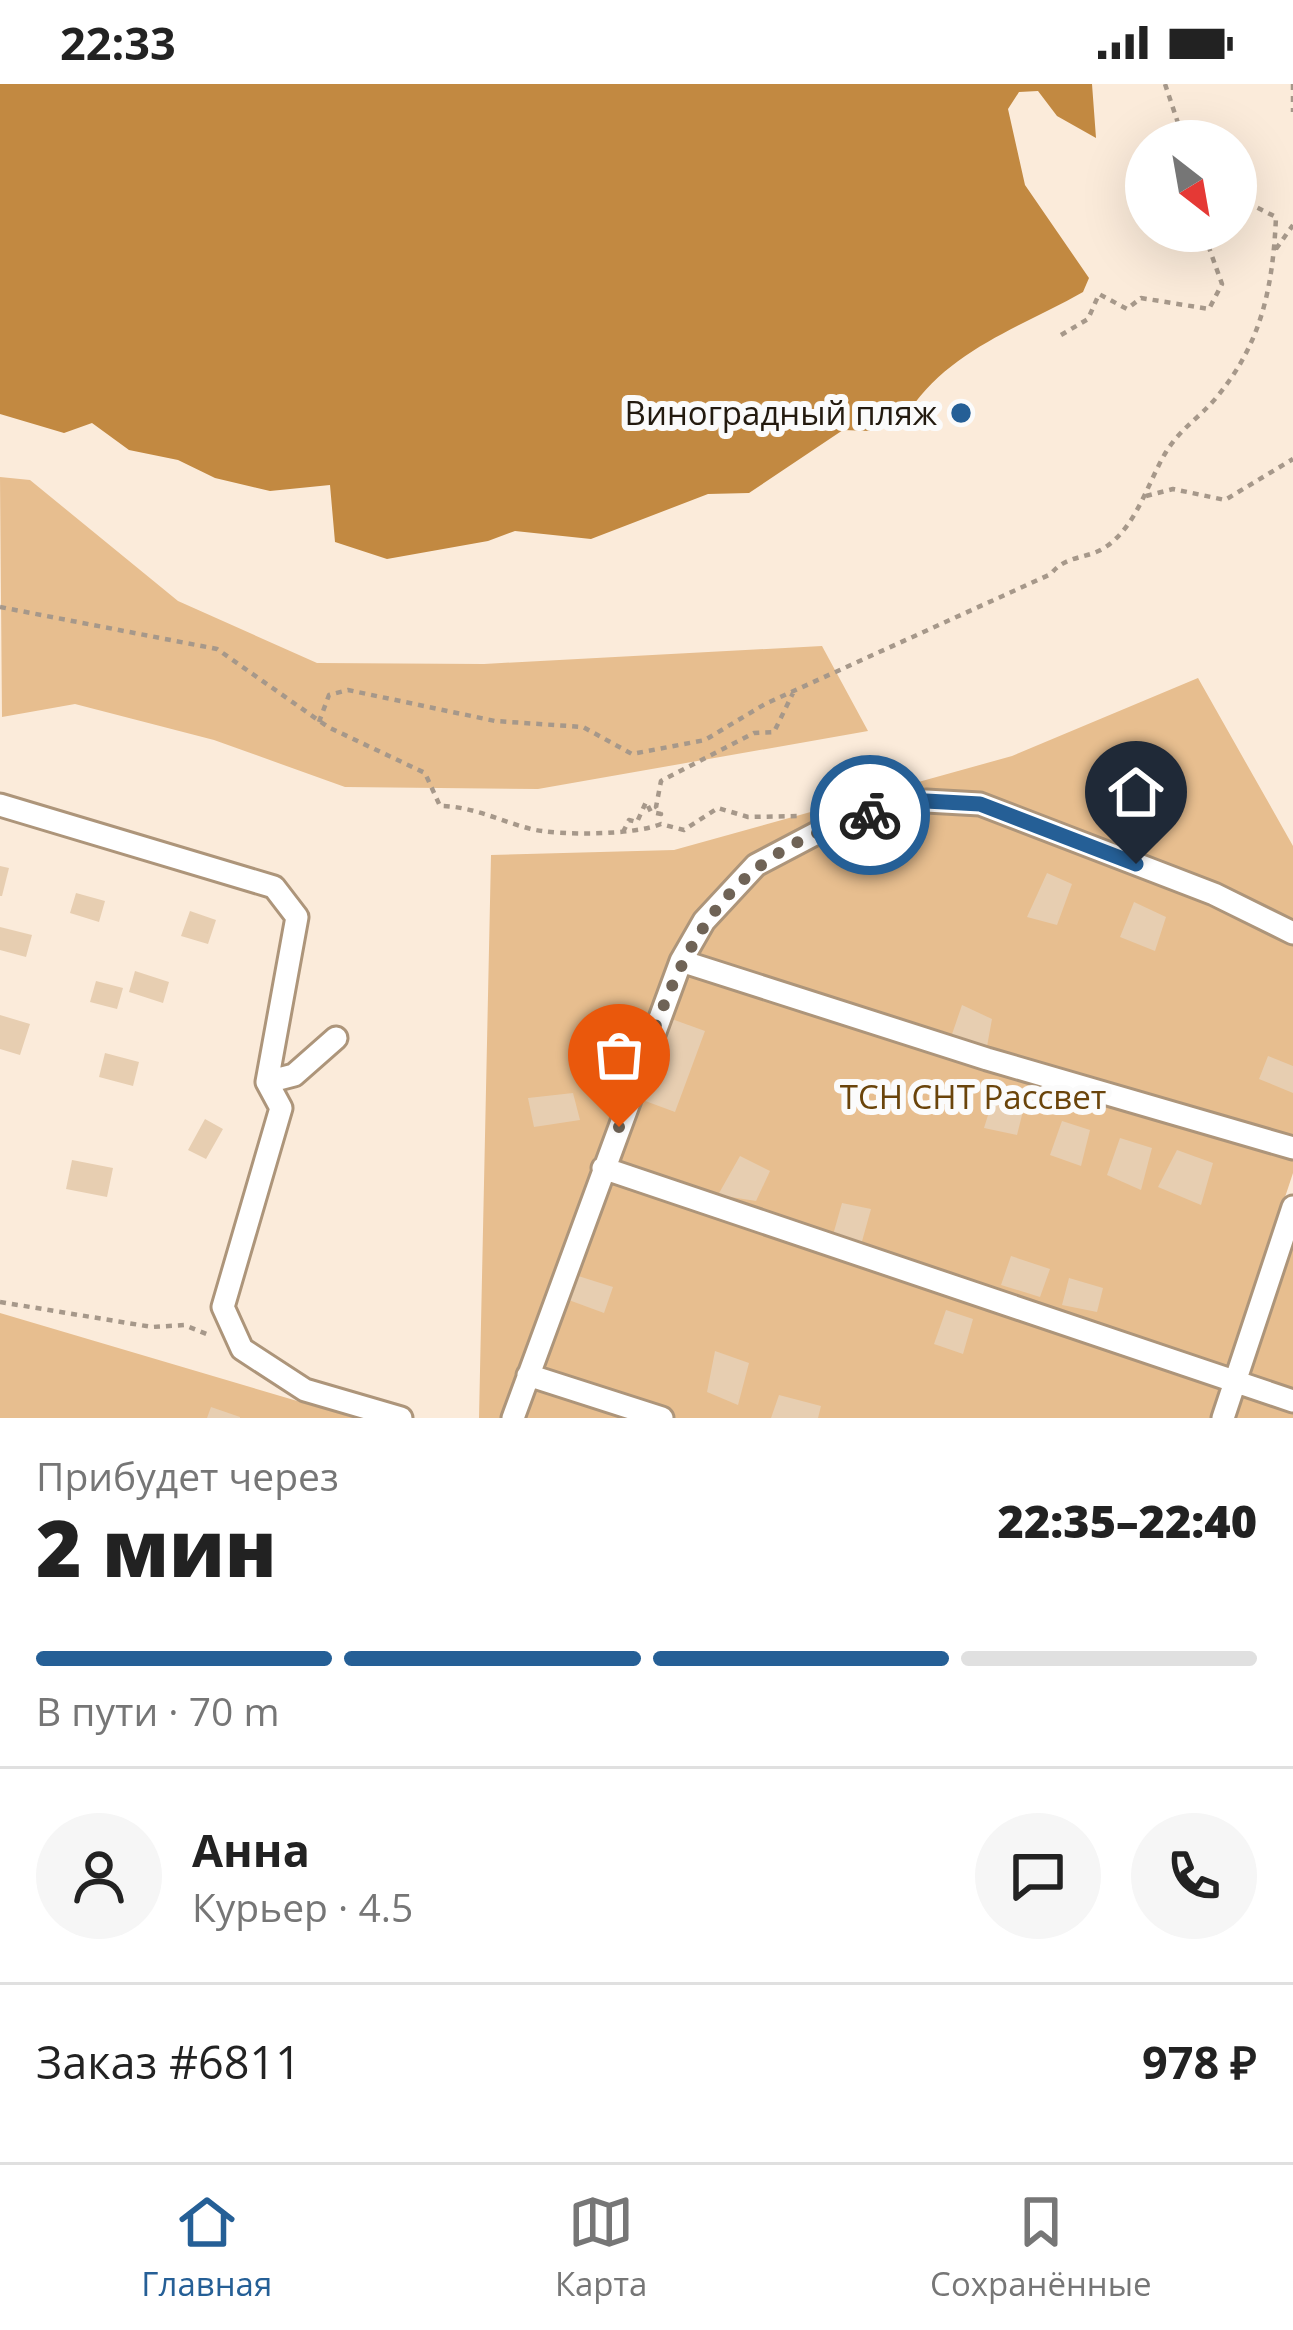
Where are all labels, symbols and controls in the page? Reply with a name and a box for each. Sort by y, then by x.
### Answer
text: 22:33 [60,12,176,73]
north arrow [1125,120,1257,252]
map controls [1125,120,1257,252]
place label: Виноградный пляж [625,390,938,435]
marker: Виноградный пляж [948,400,974,426]
pin [1085,741,1187,864]
courier [810,755,930,875]
icon: home [1103,759,1169,825]
icon: bike [837,782,903,848]
pin [568,1004,670,1127]
icon: bag [586,1022,652,1088]
park label: ТСН СНТ Рассвет [840,1074,1106,1119]
text: Прибудет через [36,1449,339,1502]
text: 22:35–22:40 [998,1490,1257,1551]
text: 2 мин [36,1494,277,1600]
text: В пути · 70 m [36,1684,280,1737]
button: person [36,1813,162,1939]
button: chat [975,1813,1101,1939]
button: phone [1131,1813,1257,1939]
text: Анна [192,1819,310,1880]
text: Курьер · 4.5 [192,1880,413,1933]
text: Заказ #6811 [36,2031,301,2092]
text: 978 ₽ [1142,2031,1257,2092]
tab: Главная [141,2189,272,2306]
tab: Карта [555,2189,647,2306]
tab: Сохранённые [930,2189,1152,2306]

